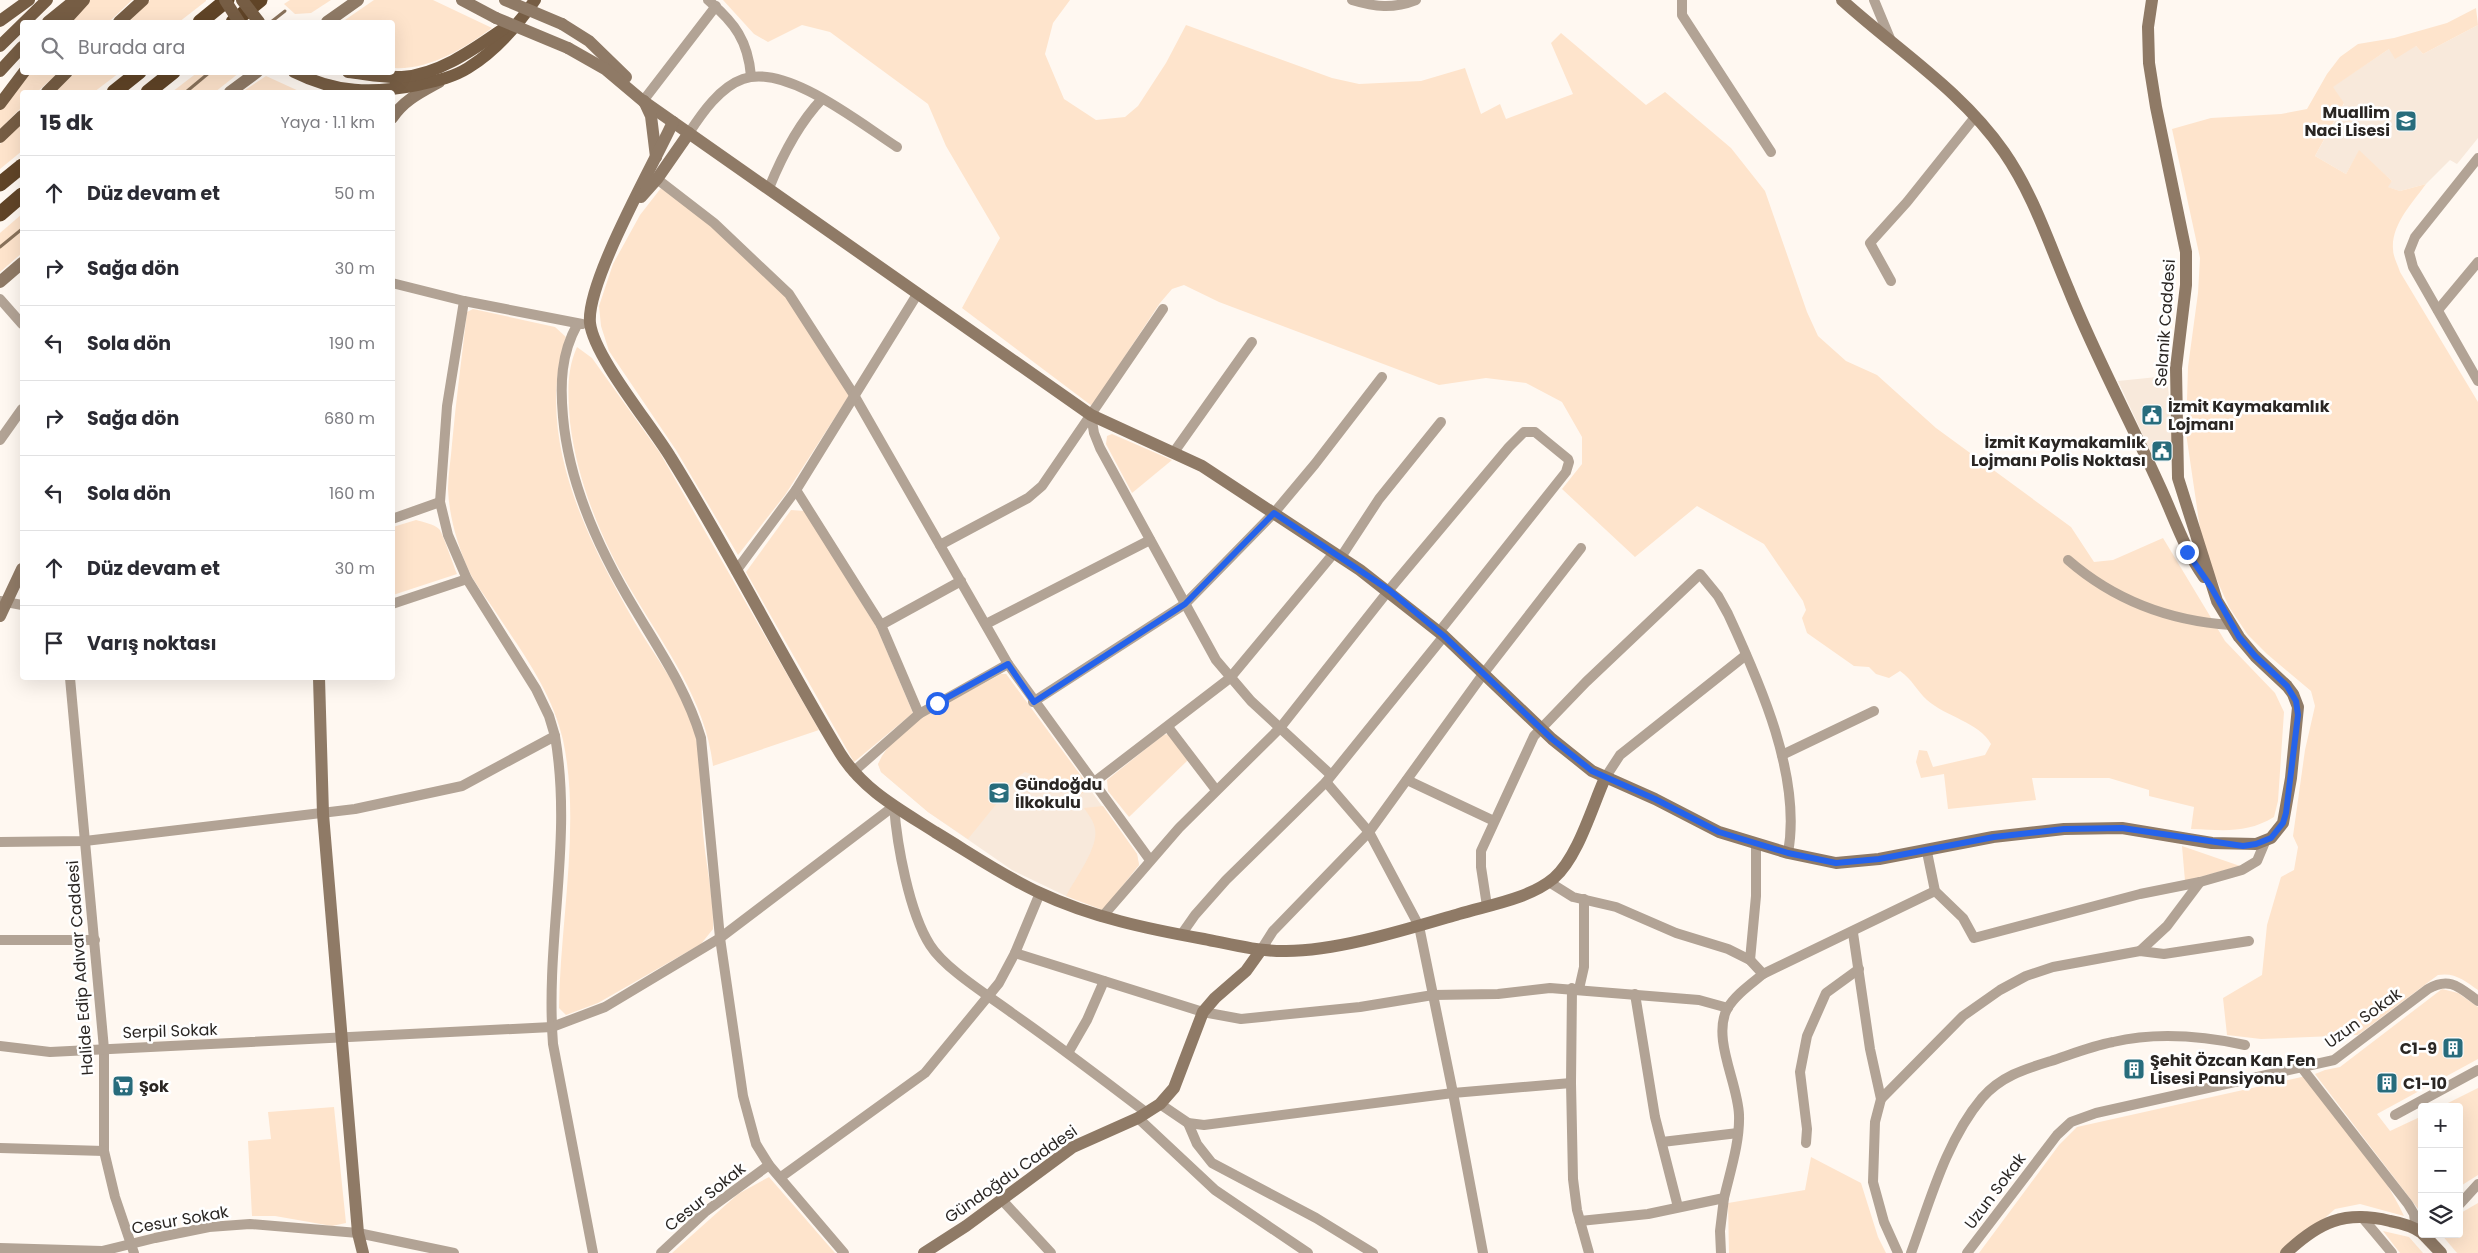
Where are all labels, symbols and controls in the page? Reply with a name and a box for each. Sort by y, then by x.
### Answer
search box [20,20,395,75]
icon: search [38,34,66,62]
text: Burada ara [78,34,185,61]
place label: Muallim Naci Lisesi [2305,101,2390,142]
text: 15 dk [40,108,93,137]
school or university icon: Muallim Naci Lisesi [2394,109,2418,133]
text: Yaya · 1.1 km [280,111,375,134]
icon: ahead [40,179,68,207]
text: Düz devam et [87,180,220,207]
text: 50 m [334,182,375,205]
icon: right [40,254,68,282]
text: Sağa dön [87,255,179,282]
text: 30 m [335,257,375,280]
street label: Selanik Caddesi [2149,258,2181,388]
icon: left [40,329,68,357]
text: Sola dön [87,330,171,357]
text: 190 m [329,332,375,355]
place label: İzmit Kaymakamlık Lojmanı [2168,395,2330,436]
public building icon: İzmit Kaymakamlık Lojmanı [2140,403,2164,427]
icon: right [40,404,68,432]
text: Sağa dön [87,405,179,432]
text: 680 m [324,407,375,430]
place label: İzmit Kaymakamlık Lojmanı Polis Noktası [1971,431,2146,472]
public building icon: İzmit Kaymakamlık Lojmanı Polis Noktası [2150,439,2174,463]
icon: left [40,479,68,507]
text: Sola dön [87,480,171,507]
text: 160 m [329,482,375,505]
route end [2176,541,2199,564]
icon: ahead [40,554,68,582]
text: Düz devam et [87,555,220,582]
text: 30 m [335,557,375,580]
icon: arrive [40,629,68,657]
text: Varış noktası [87,630,217,657]
route start [926,692,949,715]
place label: Gündoğdu İlkokulu [1015,773,1102,814]
school or university icon: Gündoğdu İlkokulu [987,781,1011,805]
street label: Halide Edip Adıvar Caddesi [61,860,99,1076]
street label: Uzun Sokak [2320,982,2407,1054]
street label: Serpil Sokak [122,1018,219,1044]
building icon: C1-9 [2441,1036,2465,1060]
place label: C1-9 [2400,1037,2437,1060]
place label: Şehit Özcan Kan Fen Lisesi Pansiyonu [2150,1049,2316,1090]
building icon: Şehit Özcan Kan Fen Lisesi Pansiyonu [2122,1057,2146,1081]
building icon: C1-10 [2375,1071,2399,1095]
place label: C1-10 [2403,1072,2447,1095]
supermarket icon: Şok [111,1074,135,1098]
place label: Şok [139,1075,169,1098]
map controls [2418,1103,2463,1238]
button: + [2418,1103,2463,1148]
street label: Gündoğdu Caddesi [940,1120,1082,1228]
street label: Uzun Sokak [1959,1148,2032,1234]
button: − [2418,1148,2463,1193]
street label: Cesur Sokak [660,1157,751,1237]
button: layers [2418,1193,2463,1238]
street label: Cesur Sokak [130,1200,231,1240]

